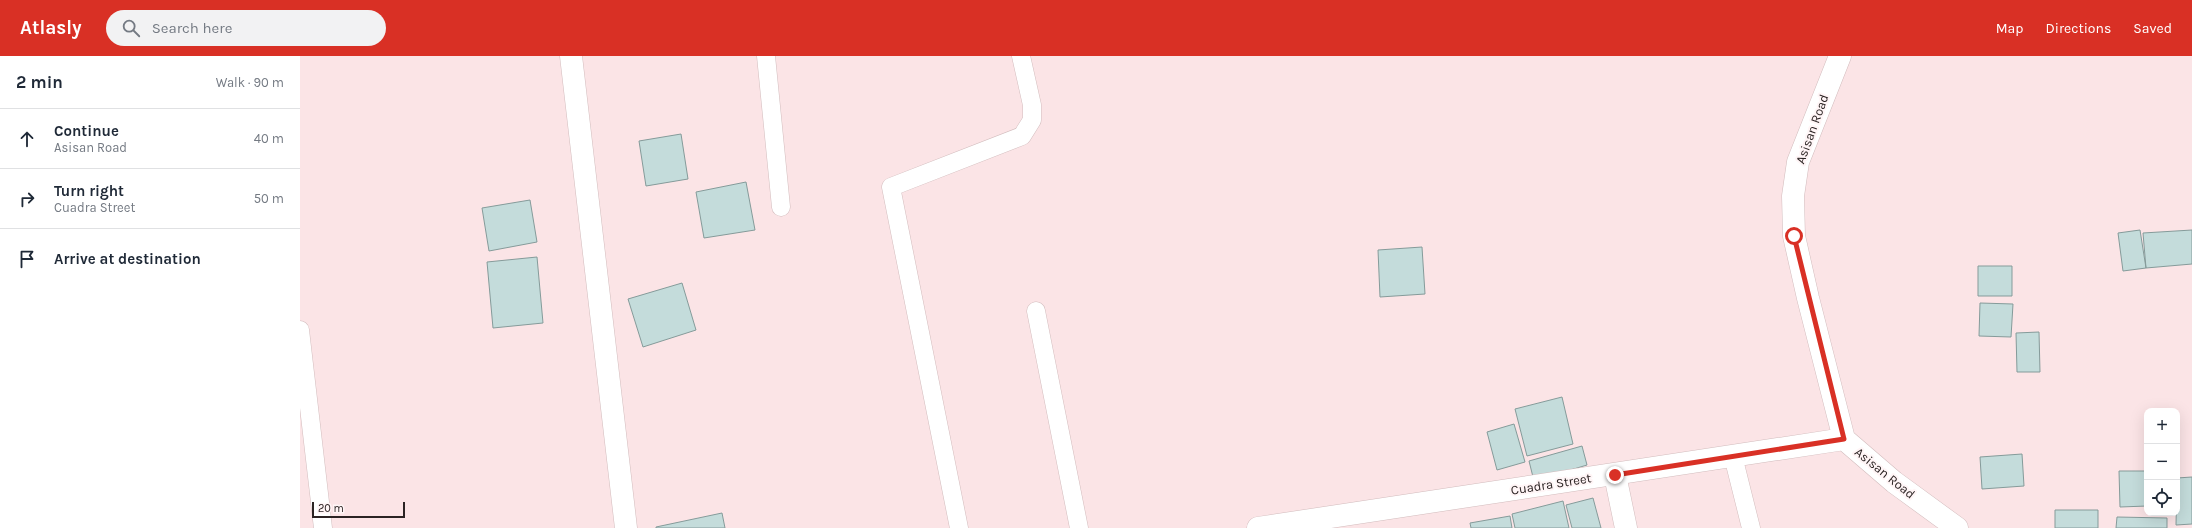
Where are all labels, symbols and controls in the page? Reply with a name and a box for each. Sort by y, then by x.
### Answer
search box [106,10,386,46]
text: Atlasly [20,17,82,39]
icon: search [120,17,142,39]
text: Search here [152,19,232,37]
text: Map [1996,20,2024,37]
text: Directions [2046,20,2111,37]
text: Saved [2133,20,2172,37]
text: 2 min [16,72,63,92]
text: Walk · 90 m [216,75,284,90]
street label: Asisan Road [1792,92,1832,166]
text: Continue [54,122,119,140]
icon: ahead [16,128,38,150]
text: 40 m [254,131,284,146]
text: Asisan Road [54,140,127,155]
text: Turn right [54,182,124,200]
icon: right [16,188,38,210]
text: 50 m [254,191,284,206]
text: Cuadra Street [54,200,135,215]
route start [1785,227,1803,245]
icon: arrive [16,248,38,270]
text: Arrive at destination [54,250,201,268]
map controls [2144,408,2180,516]
button: + [2144,408,2180,444]
street label: Asisan Road [1852,444,1918,502]
button: − [2144,444,2180,480]
route end [1606,466,1624,484]
street label: Cuadra Street [1510,470,1592,498]
button: locate [2144,480,2180,516]
scale bar [312,500,405,519]
text: 20 m [318,502,344,515]

